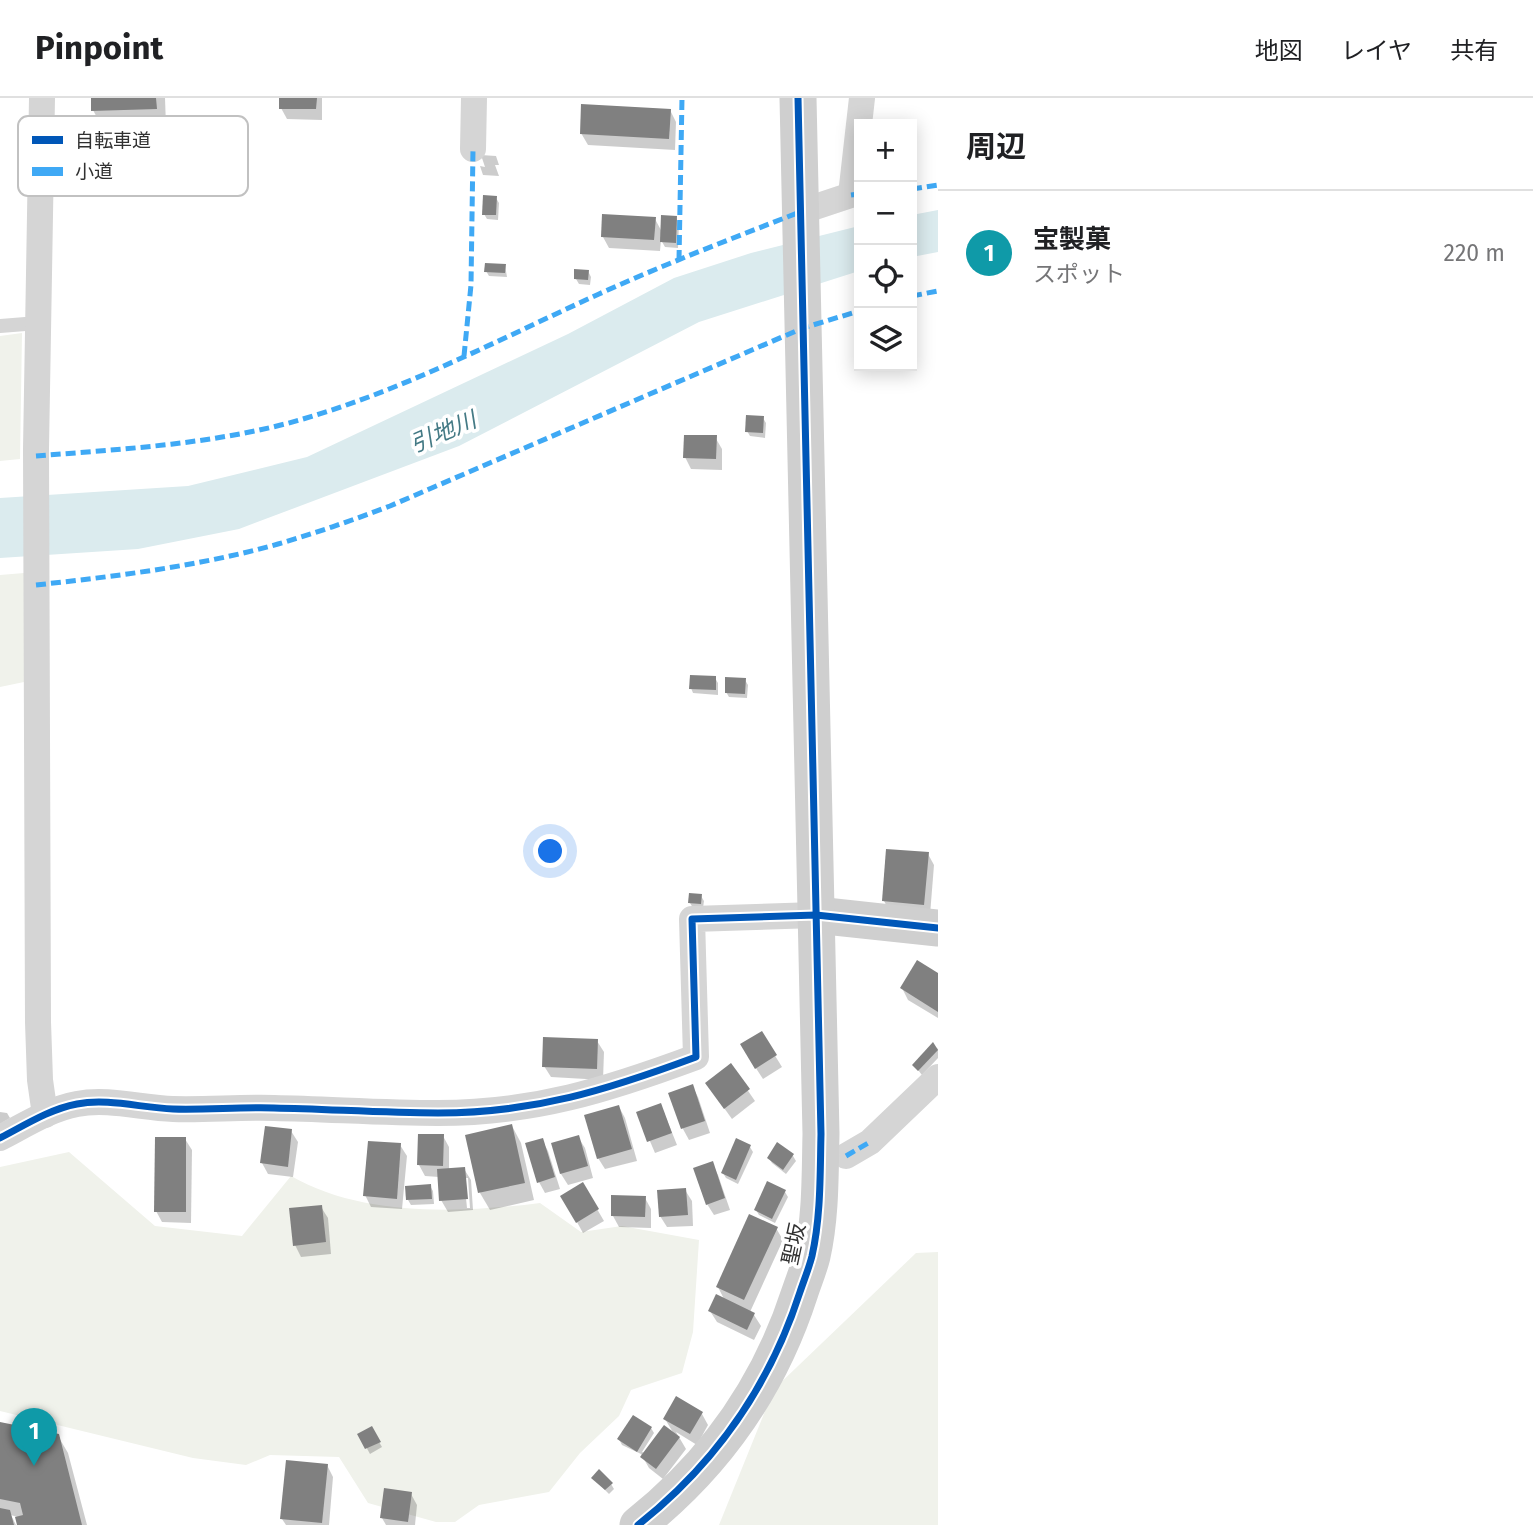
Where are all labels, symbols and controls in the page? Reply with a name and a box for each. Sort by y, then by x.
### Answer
text: Pinpoint [35,28,163,68]
text: 地図 [1255,37,1303,65]
text: レイヤ [1341,37,1412,65]
text: 共有 [1450,37,1498,65]
legend [18,116,248,196]
map controls [854,119,917,371]
button: + [854,119,917,182]
text: 自転車道 [75,129,151,152]
text: 周辺 [966,129,1026,165]
text: 小道 [75,160,113,183]
button: − [854,182,917,245]
text: 宝製菓 [1033,224,1111,255]
text: 1 [984,239,994,267]
text: 220 m [1444,239,1505,267]
button: locate [854,245,917,308]
text: スポット [1033,260,1125,288]
button: layers [854,308,917,371]
water label: 引地川 [406,404,483,458]
your location [533,834,567,868]
street label: 聖坂 [777,1221,811,1267]
pin: 1 [11,1408,57,1466]

